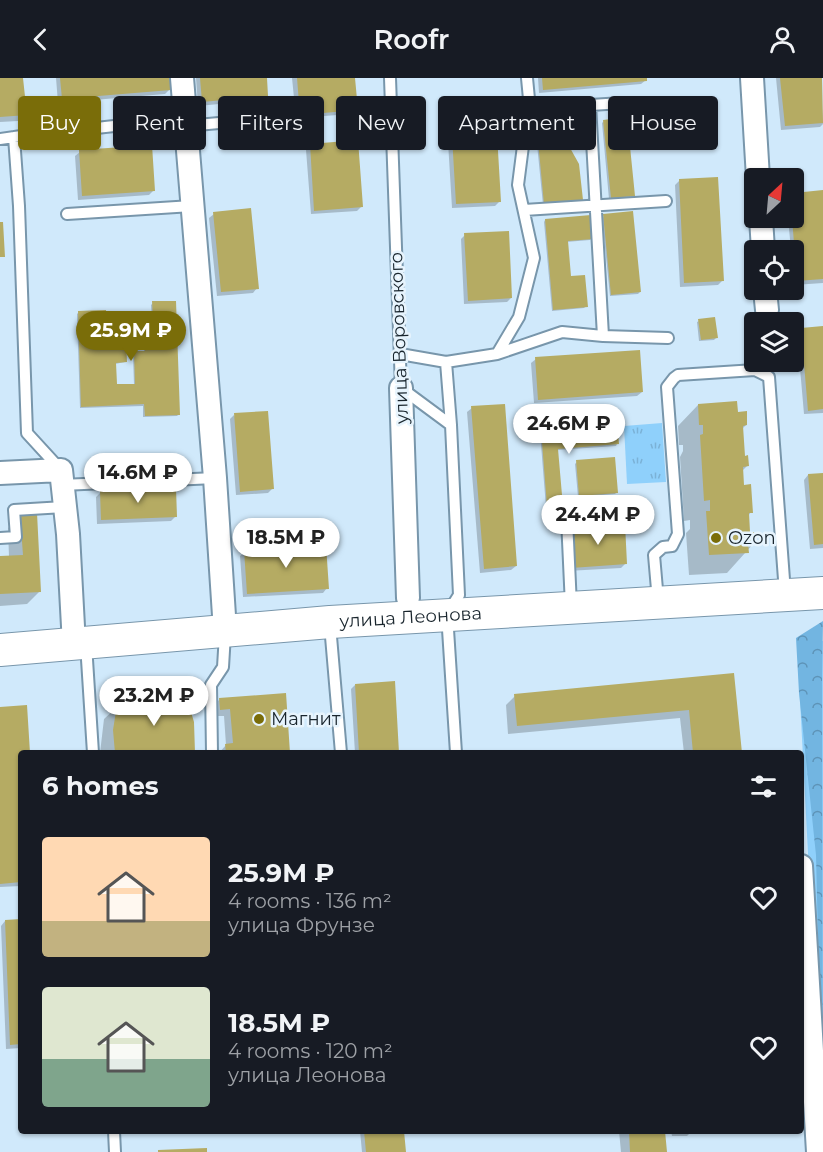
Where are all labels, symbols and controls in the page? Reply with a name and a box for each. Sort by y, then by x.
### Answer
icon: back [24,23,57,56]
text: Roofr [374,23,449,56]
icon: person [766,23,799,56]
chip: Buy [18,96,101,150]
chip: Rent [113,96,206,150]
chip: Filters [218,96,324,150]
chip: New [336,96,426,150]
chip: Apartment [438,96,596,150]
chip: House [608,96,718,150]
north arrow [744,168,804,228]
map controls [744,168,804,372]
button: locate [744,240,804,300]
street label: улица Воровского [385,252,413,425]
pin: 25.9M ₽ [76,311,186,362]
button: layers [744,312,804,372]
text: 25.9M ₽ [90,318,172,342]
pin: 24.6M ₽ [514,404,624,455]
text: 24.6M ₽ [527,411,611,435]
pin: 14.6M ₽ [83,453,193,504]
text: 14.6M ₽ [98,460,178,484]
pin: 24.4M ₽ [543,495,653,546]
text: 24.4M ₽ [555,502,641,526]
pin: 18.5M ₽ [231,518,341,569]
text: 18.5M ₽ [247,525,325,549]
place label: Ozon [728,527,776,549]
marker: Ozon [709,531,723,545]
street label: улица Леонова [338,602,483,632]
pin: 23.2M ₽ [99,676,209,727]
text: 23.2M ₽ [113,683,195,707]
place label: Магнит [271,708,341,730]
marker: Магнит [252,712,266,726]
text: 6 homes [42,770,159,802]
icon: filters [747,770,780,803]
text: 25.9M ₽ [228,857,335,889]
icon: home [90,861,162,933]
icon: heart [747,881,780,914]
text: 4 rooms · 136 m² [228,889,392,913]
text: улица Фрунзе [228,913,375,937]
text: 18.5M ₽ [228,1007,330,1039]
icon: home [90,1011,162,1083]
icon: heart [747,1031,780,1064]
text: 4 rooms · 120 m² [228,1039,393,1063]
text: улица Леонова [228,1063,387,1087]

